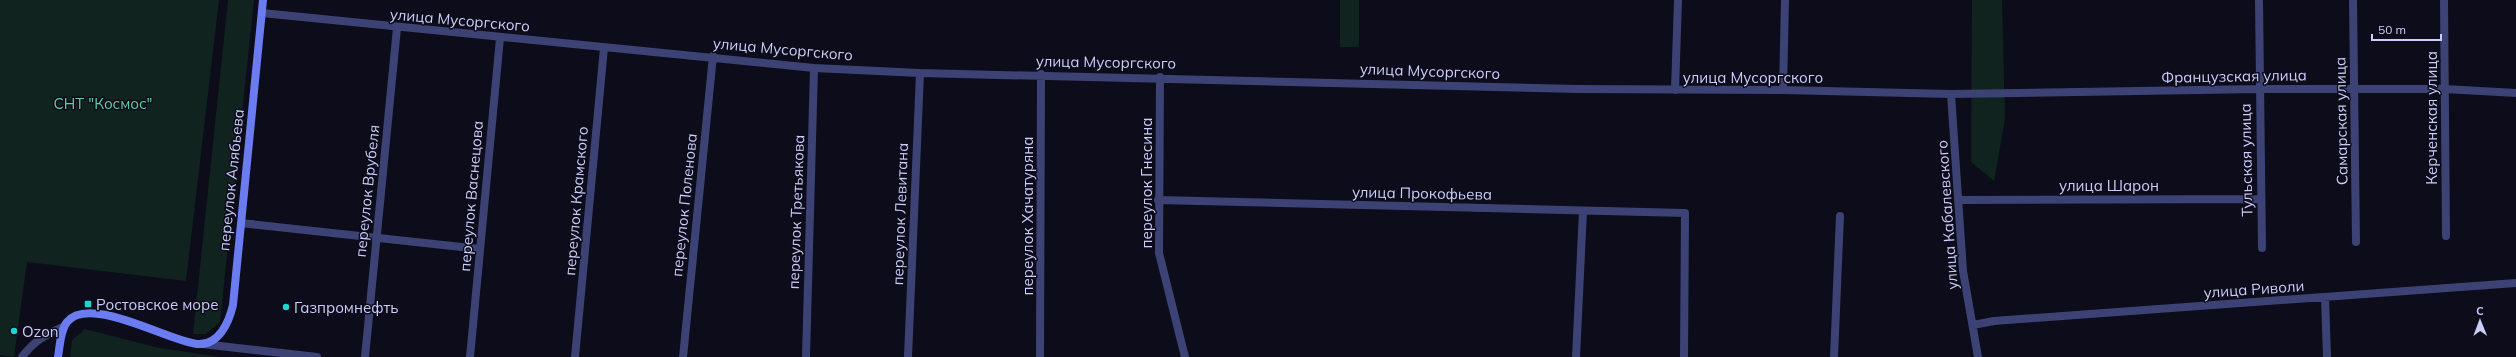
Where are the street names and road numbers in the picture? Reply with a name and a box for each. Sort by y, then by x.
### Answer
street label: улица Мусоргского [389,4,531,36]
street label: улица Мусоргского [712,33,854,65]
street label: улица Мусоргского [1036,51,1176,73]
street label: Керченская улица [2422,51,2441,185]
street label: Самарская улица [2330,57,2352,185]
street label: улица Мусоргского [1360,59,1500,83]
street label: Французская улица [2161,65,2307,87]
street label: улица Мусоргского [1683,68,1823,87]
street label: Тульская улица [2236,103,2256,217]
street label: переулок Алябьева [214,108,248,252]
street label: переулок Гнесина [1137,118,1156,248]
street label: переулок Васнецова [455,120,487,272]
street label: переулок Врубеля [351,124,383,258]
street label: переулок Крамского [560,126,592,276]
street label: переулок Поленова [667,132,701,278]
street label: переулок Третьякова [784,134,808,290]
street label: переулок Хачатуряна [1018,137,1037,295]
street label: улица Кабалевского [1932,140,1962,290]
street label: переулок Левитана [888,142,912,286]
street label: улица Шарон [2059,176,2159,195]
street label: улица Прокофьева [1352,182,1492,204]
street label: улица Риволи [2203,276,2305,302]

